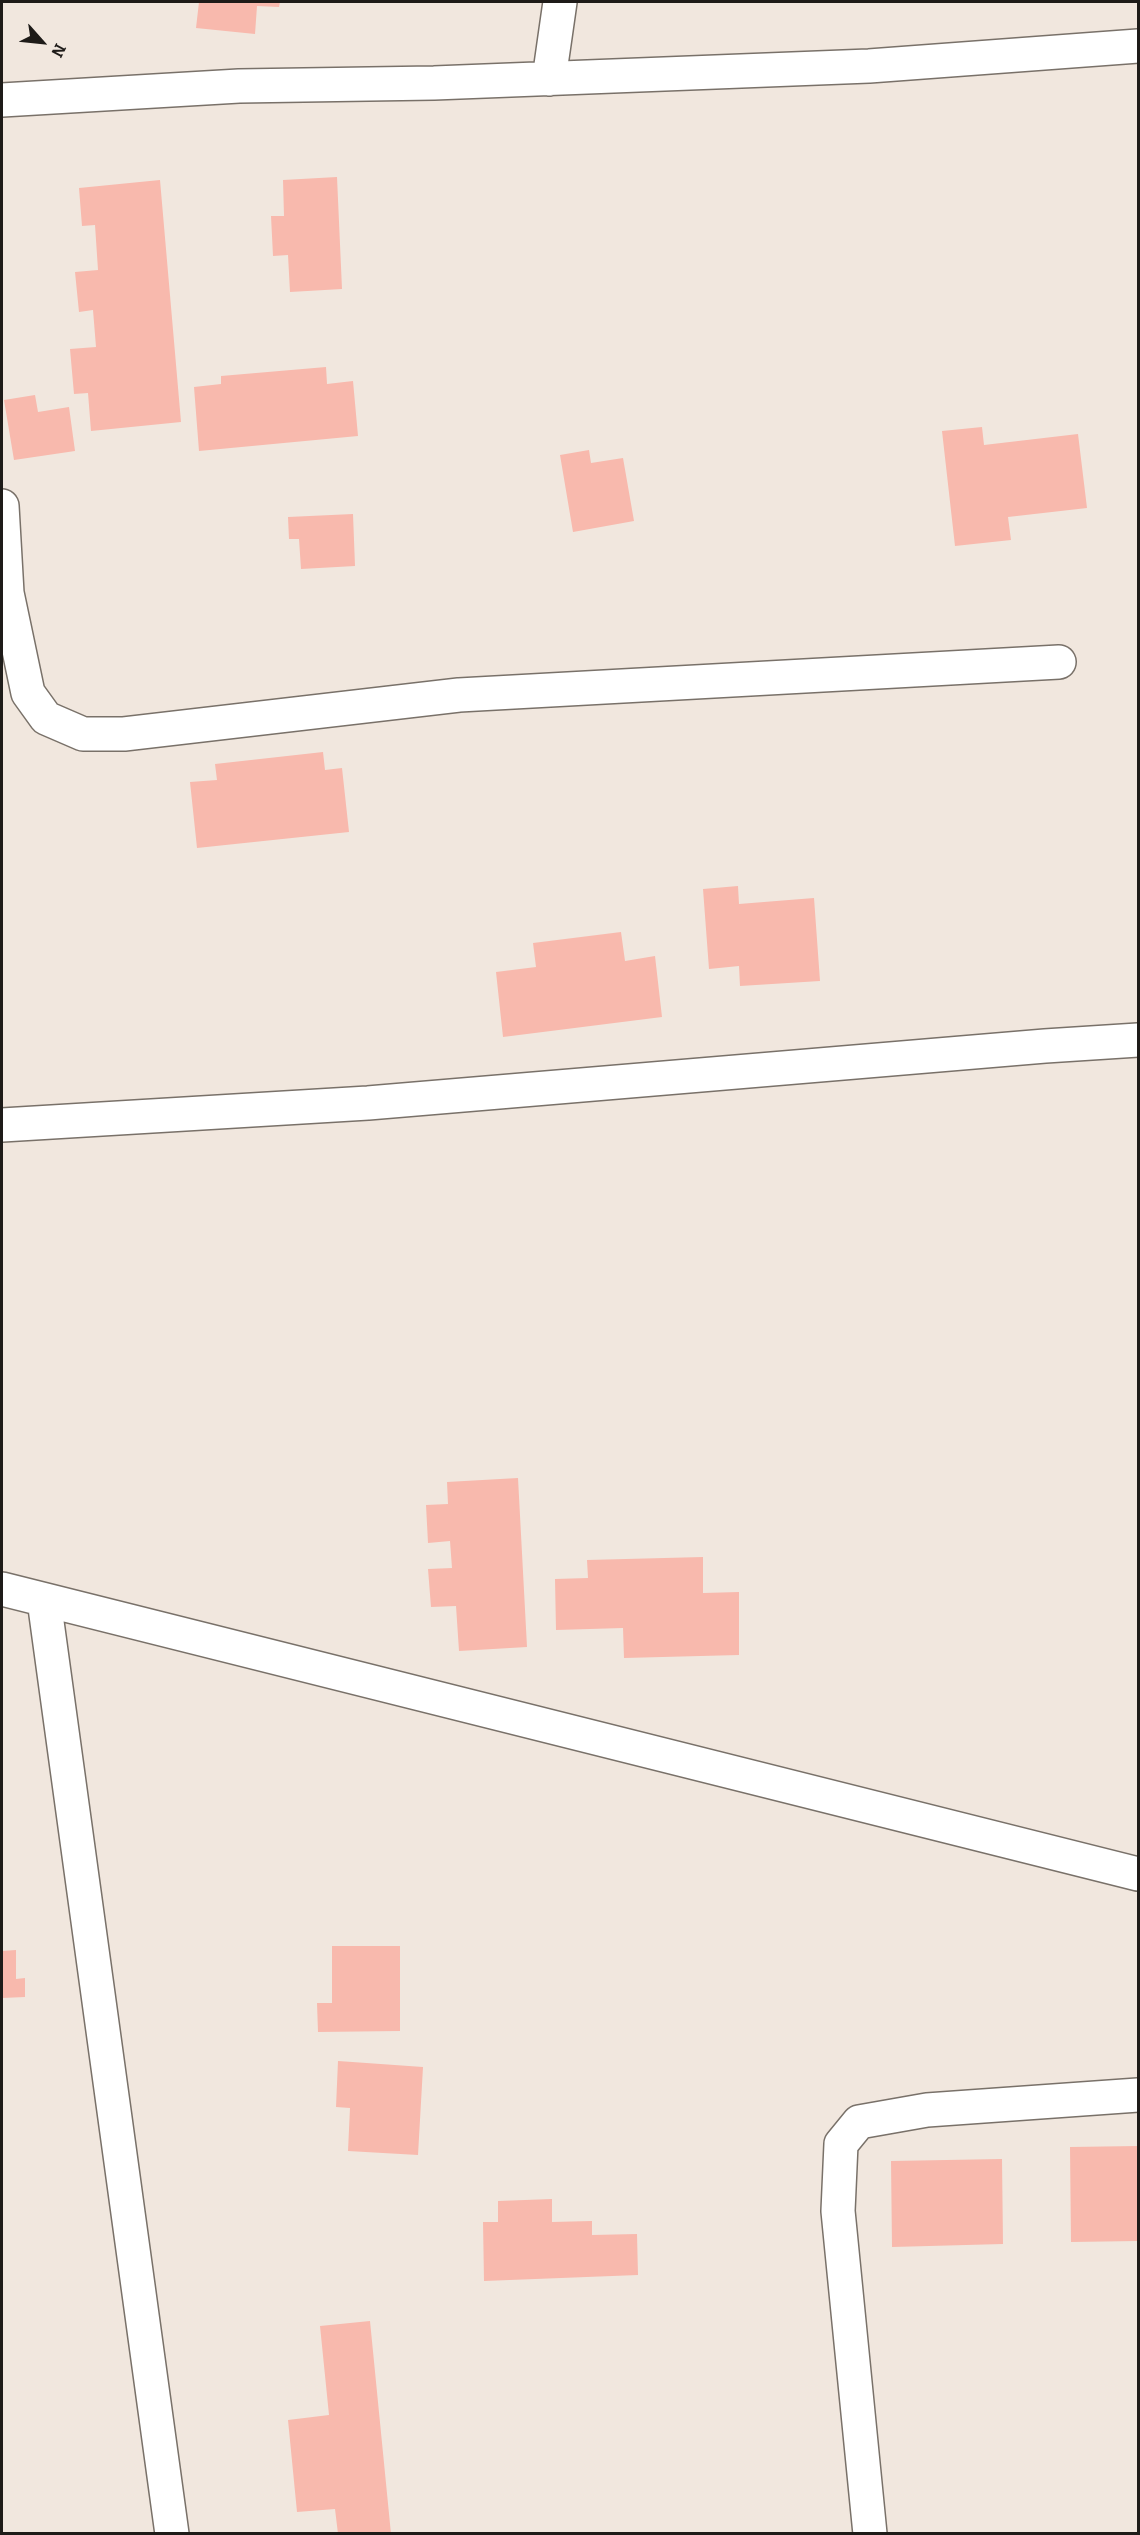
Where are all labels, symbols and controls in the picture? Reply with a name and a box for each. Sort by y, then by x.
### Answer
north arrow [12,12,72,72]
text: N [47,41,70,60]

